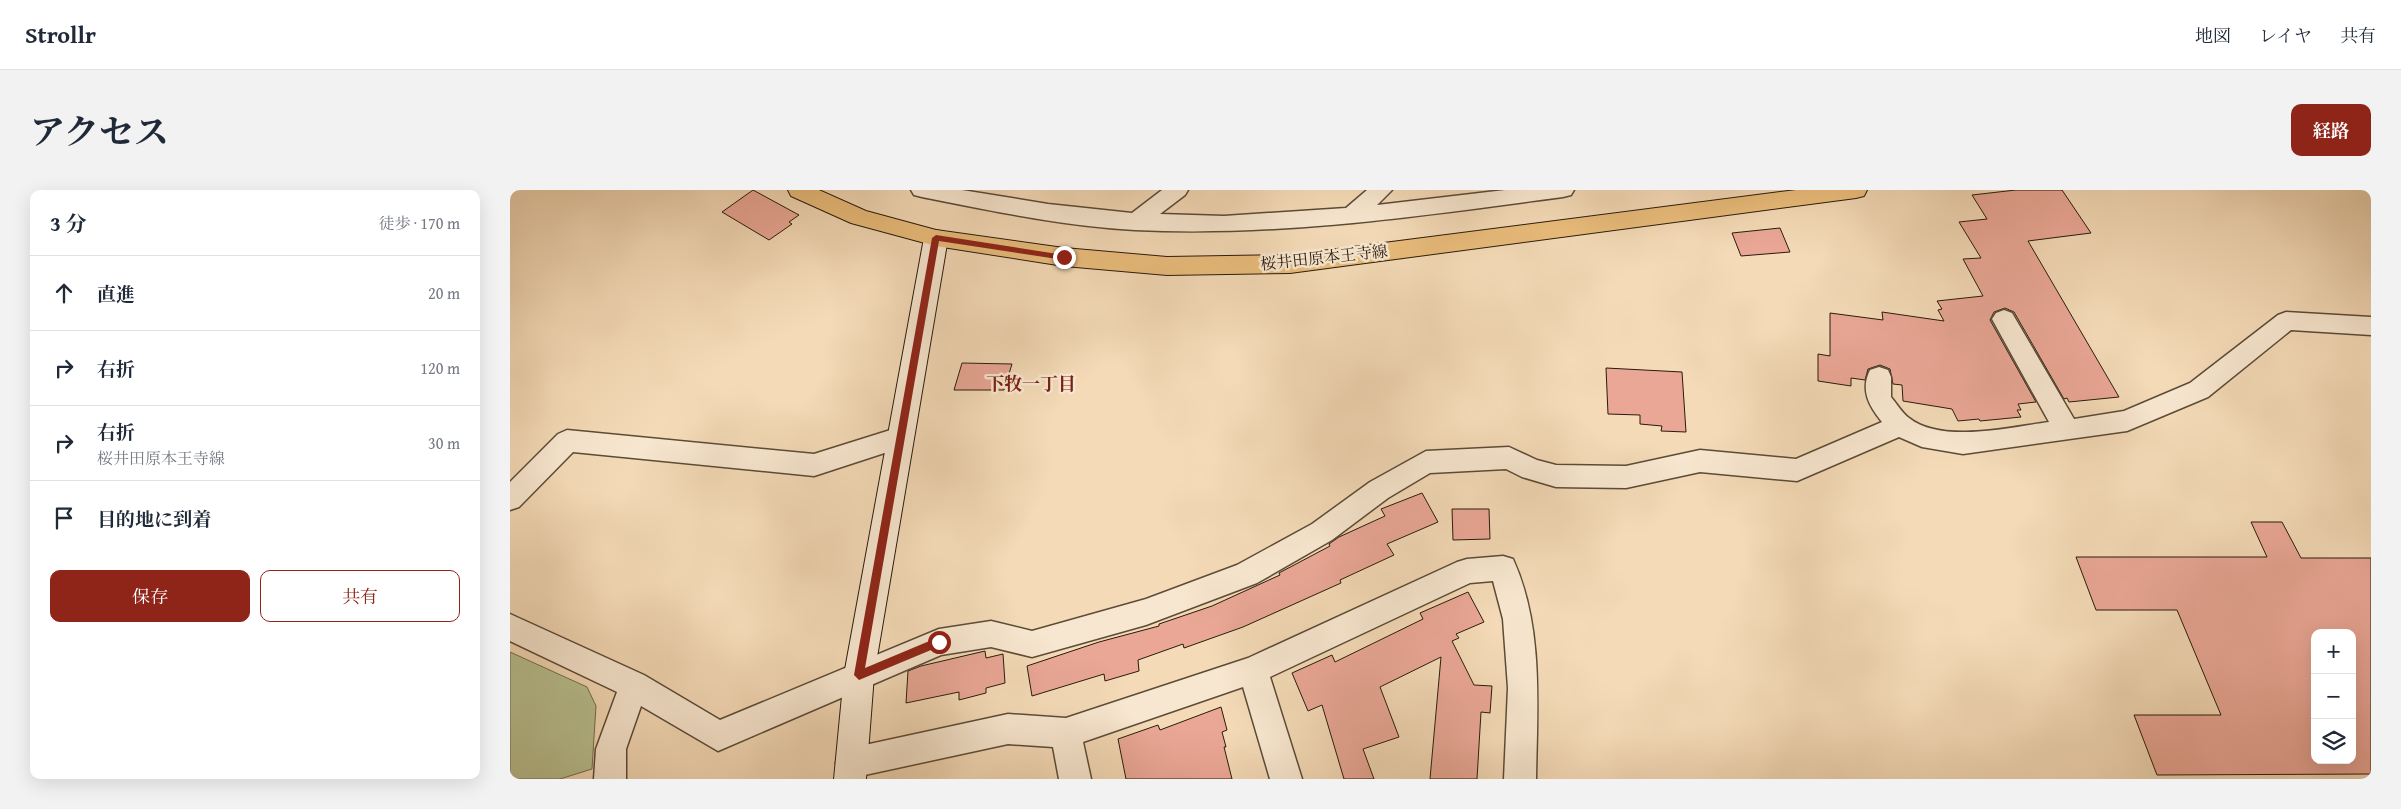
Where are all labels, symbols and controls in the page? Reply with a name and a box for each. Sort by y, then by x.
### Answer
text: Strollr [25,17,96,52]
text: 地図 [2195,22,2231,49]
text: レイヤ [2259,22,2312,49]
text: 共有 [2340,22,2376,49]
button: 経路 [2291,104,2371,156]
text: アクセス [30,106,169,157]
text: 3 分 [50,208,87,239]
text: 徒歩 · 170 m [379,211,460,235]
street label: 桜井田原本王寺線 [1259,238,1389,276]
route end [1053,246,1076,269]
icon: ahead [50,279,78,307]
text: 直進 [97,280,135,308]
text: 20 m [428,281,460,305]
icon: right [50,354,78,382]
text: 右折 [97,355,135,383]
text: 120 m [420,356,460,380]
district label: 下牧一丁目 [986,370,1076,397]
text: 右折 [97,418,135,446]
icon: right [50,429,78,457]
text: 30 m [428,431,460,455]
text: 桜井田原本王寺線 [97,446,225,470]
icon: arrive [50,504,78,532]
text: 目的地に到着 [97,505,211,533]
button: 保存 [50,570,250,622]
button: 共有 [260,570,460,622]
map controls [2311,629,2356,764]
button: + [2311,629,2356,674]
route start [928,631,951,654]
button: − [2311,674,2356,719]
button: layers [2311,719,2356,764]

